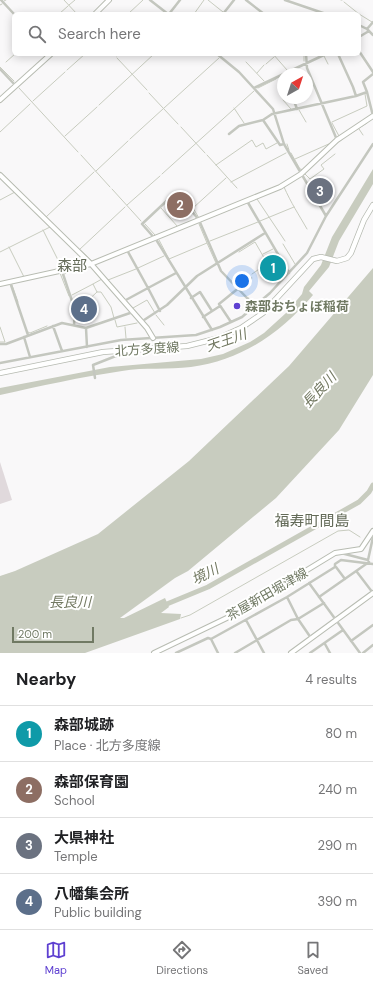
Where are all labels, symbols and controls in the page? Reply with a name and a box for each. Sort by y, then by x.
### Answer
search box [12,12,361,56]
icon: search [26,23,48,45]
text: Search here [58,24,141,44]
north arrow [277,68,313,104]
pin: 3 [307,176,333,206]
pin: 2 [167,190,193,220]
pin: 1 [260,253,286,283]
district label: 森部 [57,256,87,276]
your location [232,271,252,291]
pin: 4 [71,294,97,324]
place label: 森部おちょぼ稲荷 [245,298,349,315]
marker: 森部おちょぼ稲荷 [232,301,242,311]
water label: 天王川 [203,324,251,355]
street label: 北方多度線 [114,338,180,360]
water label: 長良川 [298,367,341,411]
district label: 福寿町間島 [274,511,350,531]
water label: 境川 [188,559,223,588]
street label: 茶屋新田堀津線 [223,564,311,624]
water label: 長良川 [49,593,93,611]
scale bar [12,625,94,644]
text: 200 m [18,627,52,641]
text: Nearby [16,668,76,690]
text: 4 results [305,671,357,688]
text: 森部城跡 [54,715,114,735]
text: 1 [27,725,31,742]
text: 80 m [325,725,357,742]
text: Place · 北方多度線 [54,737,161,754]
text: 森部保育園 [54,772,129,792]
text: 2 [25,781,33,798]
text: 240 m [318,781,357,798]
text: School [54,792,95,809]
text: 大県神社 [54,828,114,848]
text: 3 [25,837,33,854]
text: 290 m [318,837,357,854]
text: Temple [54,848,98,865]
text: 八幡集会所 [54,884,129,904]
text: 4 [25,893,33,910]
text: 390 m [318,893,357,910]
text: Public building [54,904,142,921]
tab: Map [45,939,67,977]
tab: Directions [156,939,208,977]
tab: Saved [297,939,328,977]

